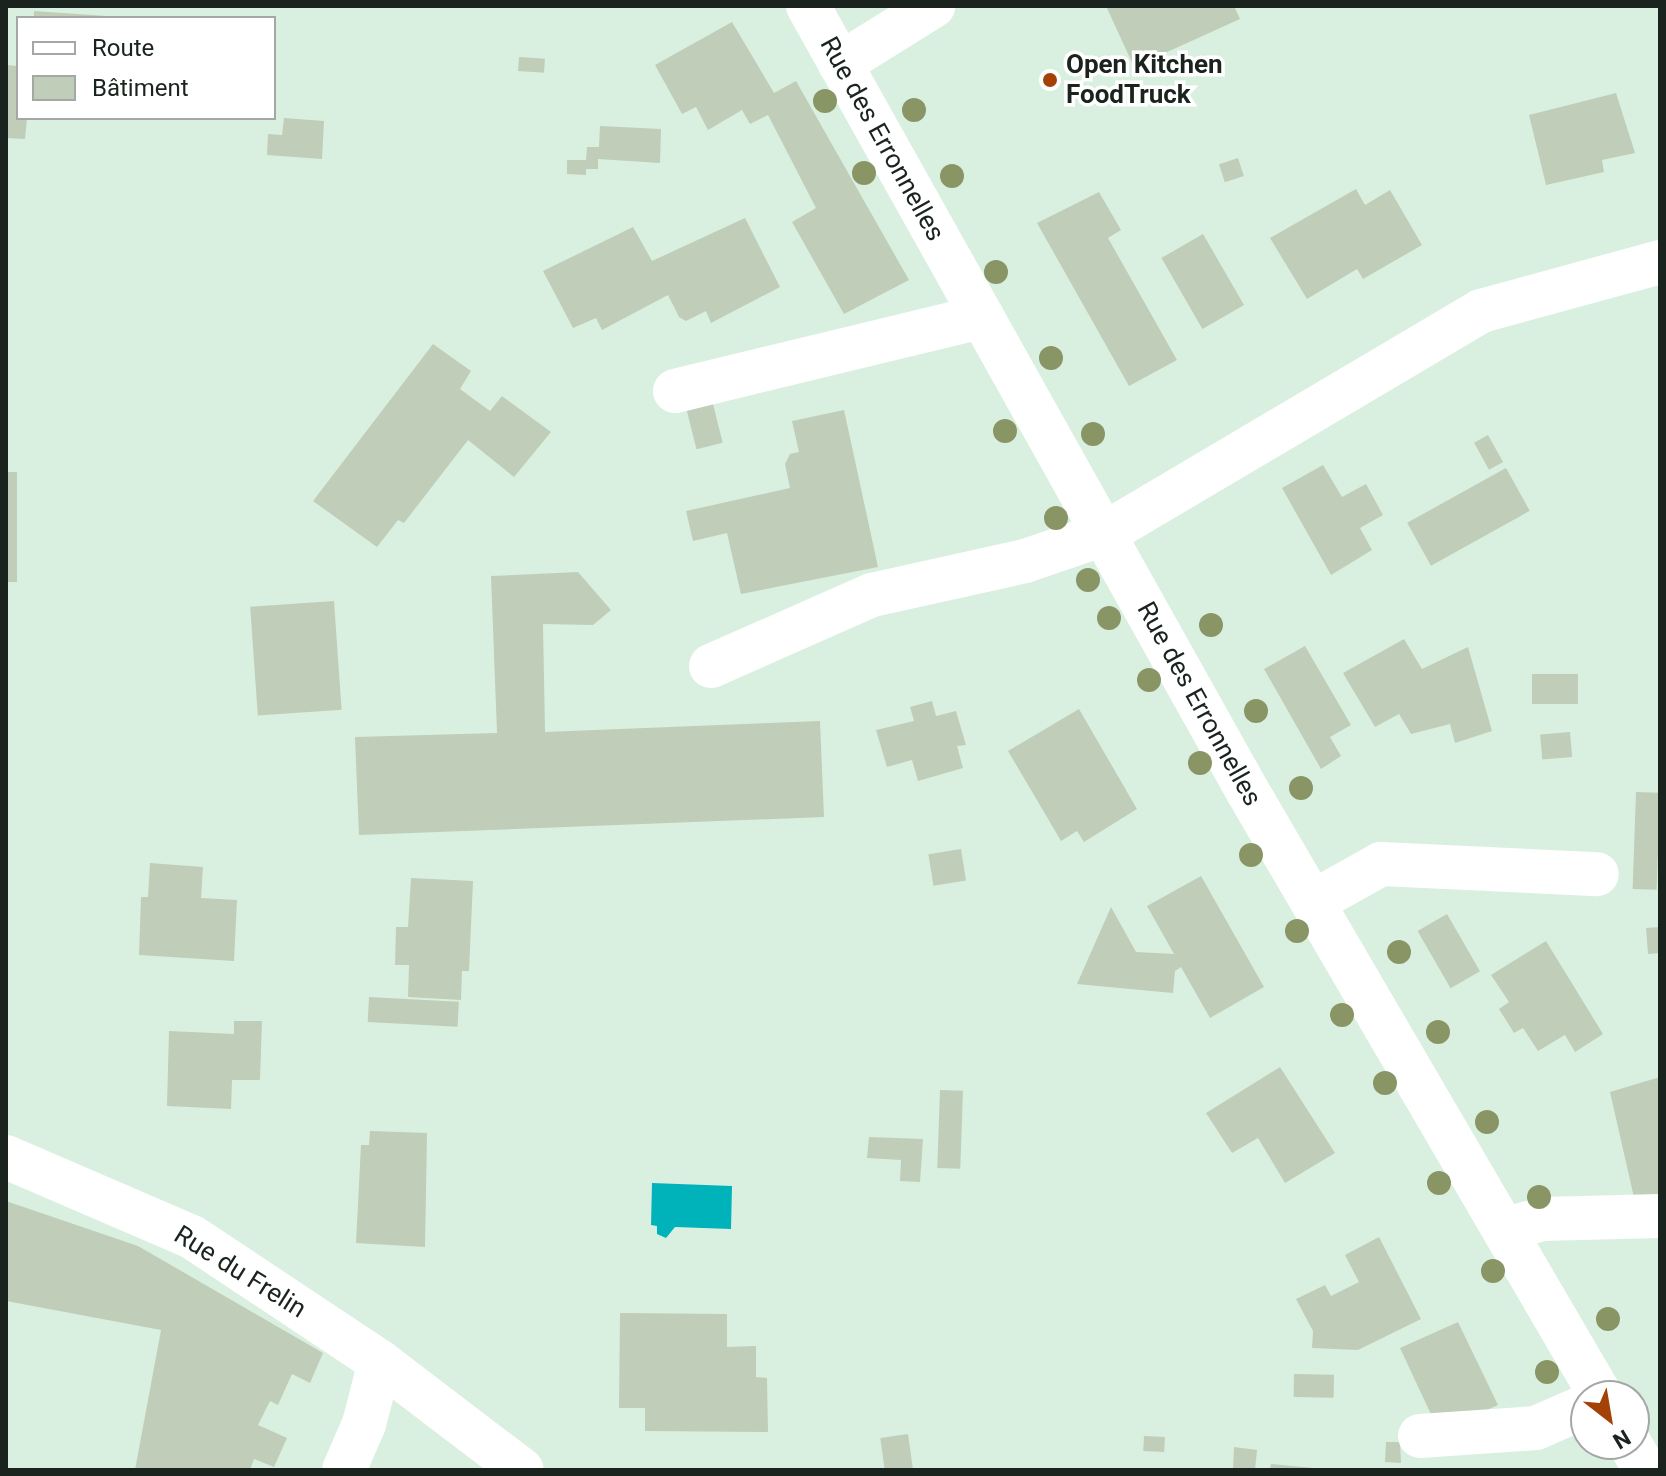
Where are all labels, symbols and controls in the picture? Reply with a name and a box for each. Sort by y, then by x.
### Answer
legend [16,16,276,120]
street label: Rue des Erronnelles [813,32,951,246]
text: Route [92,34,154,62]
place label: Open Kitchen FoodTruck [1066,49,1223,110]
marker: Open Kitchen FoodTruck [1041,71,1059,89]
text: Bâtiment [92,74,189,102]
street label: Rue des Erronnelles [1130,597,1268,811]
street label: Rue du Frelin [168,1219,312,1325]
north arrow [1570,1380,1650,1460]
text: N [1608,1425,1635,1454]

